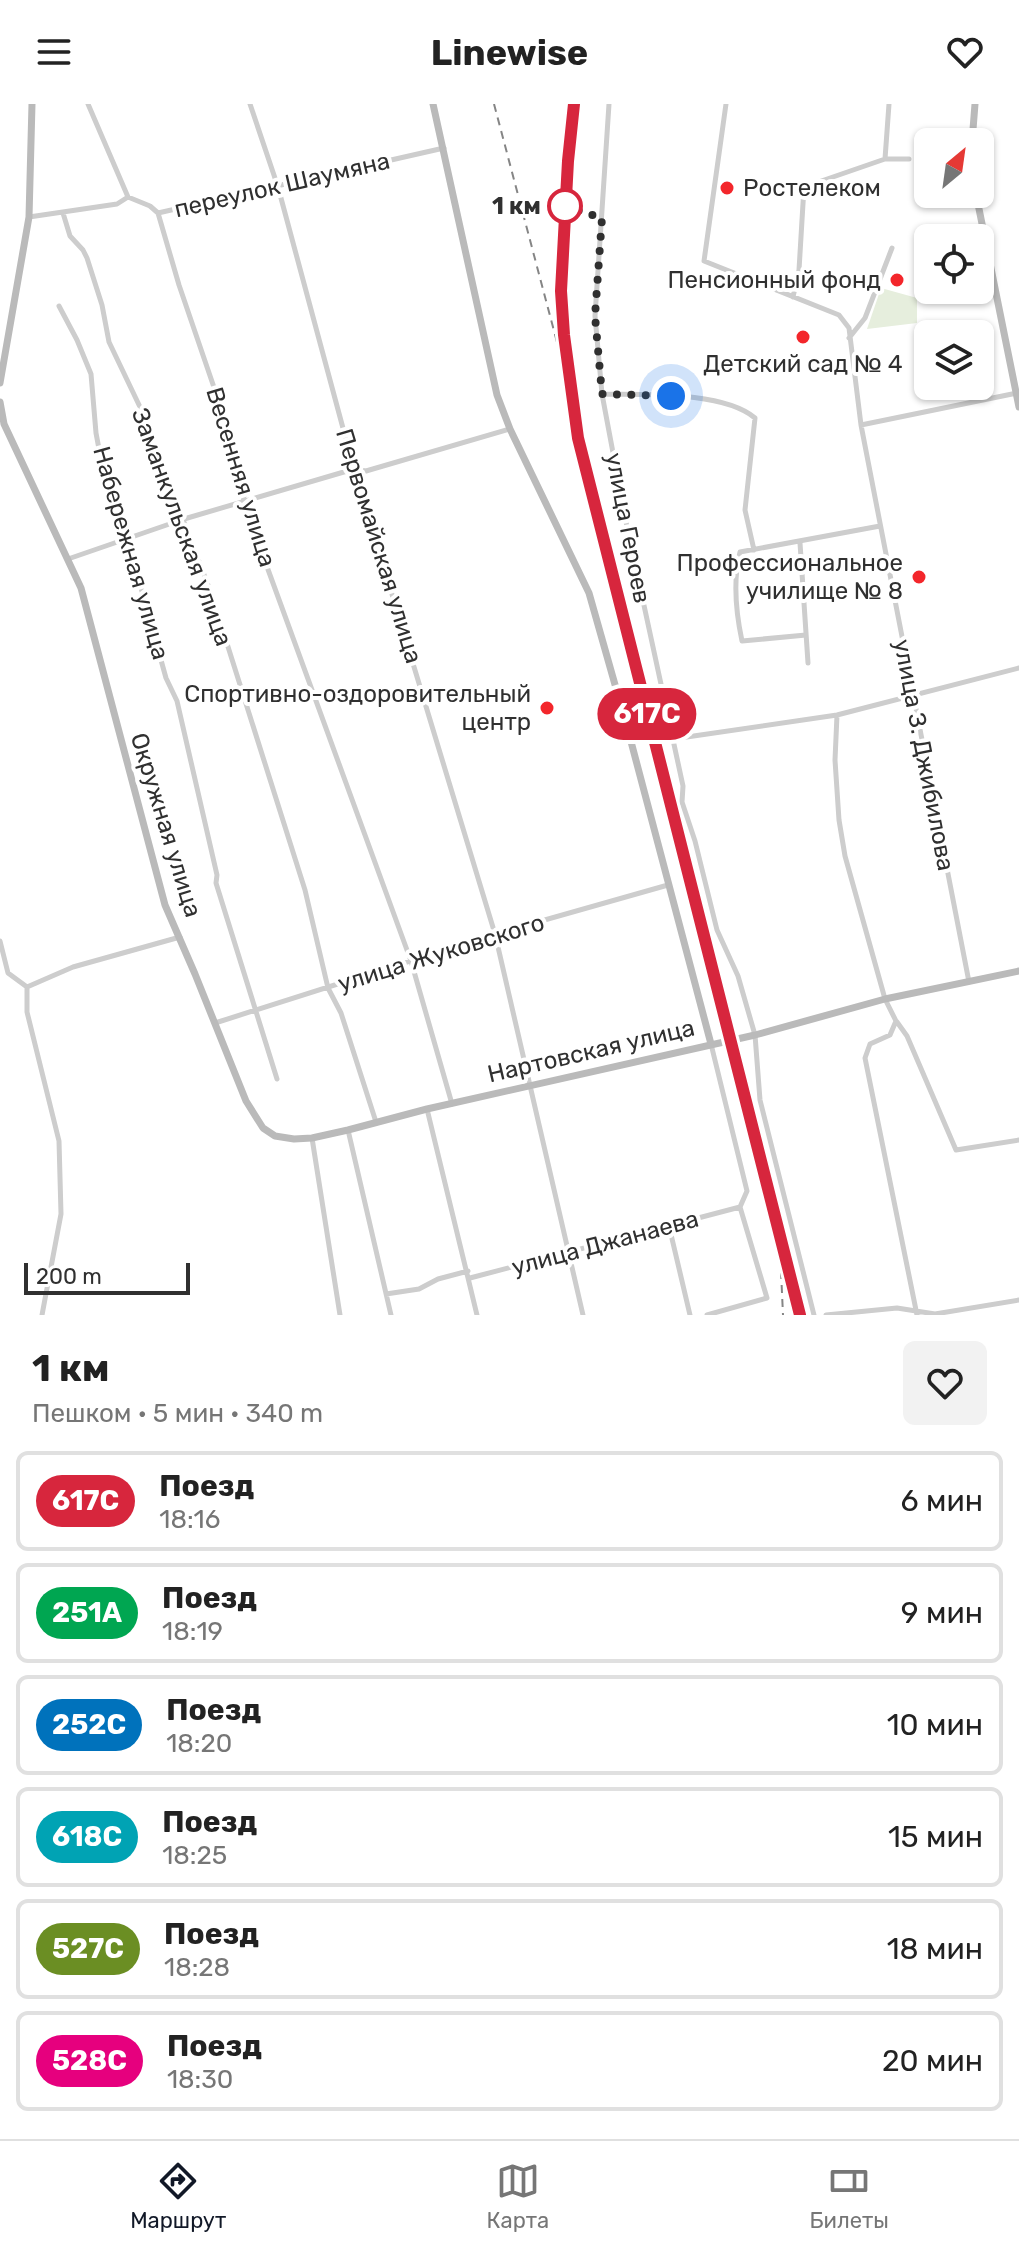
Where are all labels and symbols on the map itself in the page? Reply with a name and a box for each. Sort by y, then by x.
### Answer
north arrow [914,128,994,208]
street label: переулок Шаумяна [171,147,393,223]
place label: Ростелеком [743,174,881,202]
marker: Ростелеком [718,179,736,197]
marker: 1 км [548,189,582,223]
place label: 1 км [492,192,541,220]
place label: Пенсионный фонд [667,266,881,294]
marker: Пенсионный фонд [888,271,906,289]
marker: Детский сад № 4 [794,328,812,346]
place label: Детский сад № 4 [703,350,903,378]
your location [651,376,691,416]
street label: Весенняя улица [200,384,282,570]
street label: Заманкульская улица [126,404,238,650]
street label: Первомайская улица [330,425,428,667]
street label: Набережная улица [87,443,175,663]
street label: улица Героев [600,450,656,606]
place label: Профессиональное училище № 8 [677,549,903,605]
marker: Профессиональное училище № 8 [910,568,928,586]
street label: улица З. Джибилова [888,637,960,873]
place label: Спортивно-оздоровительный центр [184,680,531,736]
line badge: 617C [591,688,703,740]
marker: Спортивно-оздоровительный центр [538,699,556,717]
street label: Окружная улица [125,730,207,920]
street label: улица Жуковского [334,908,548,998]
street label: Нартовская улица [485,1014,697,1088]
street label: улица Джанаева [508,1205,702,1281]
scale bar [24,1259,190,1295]

